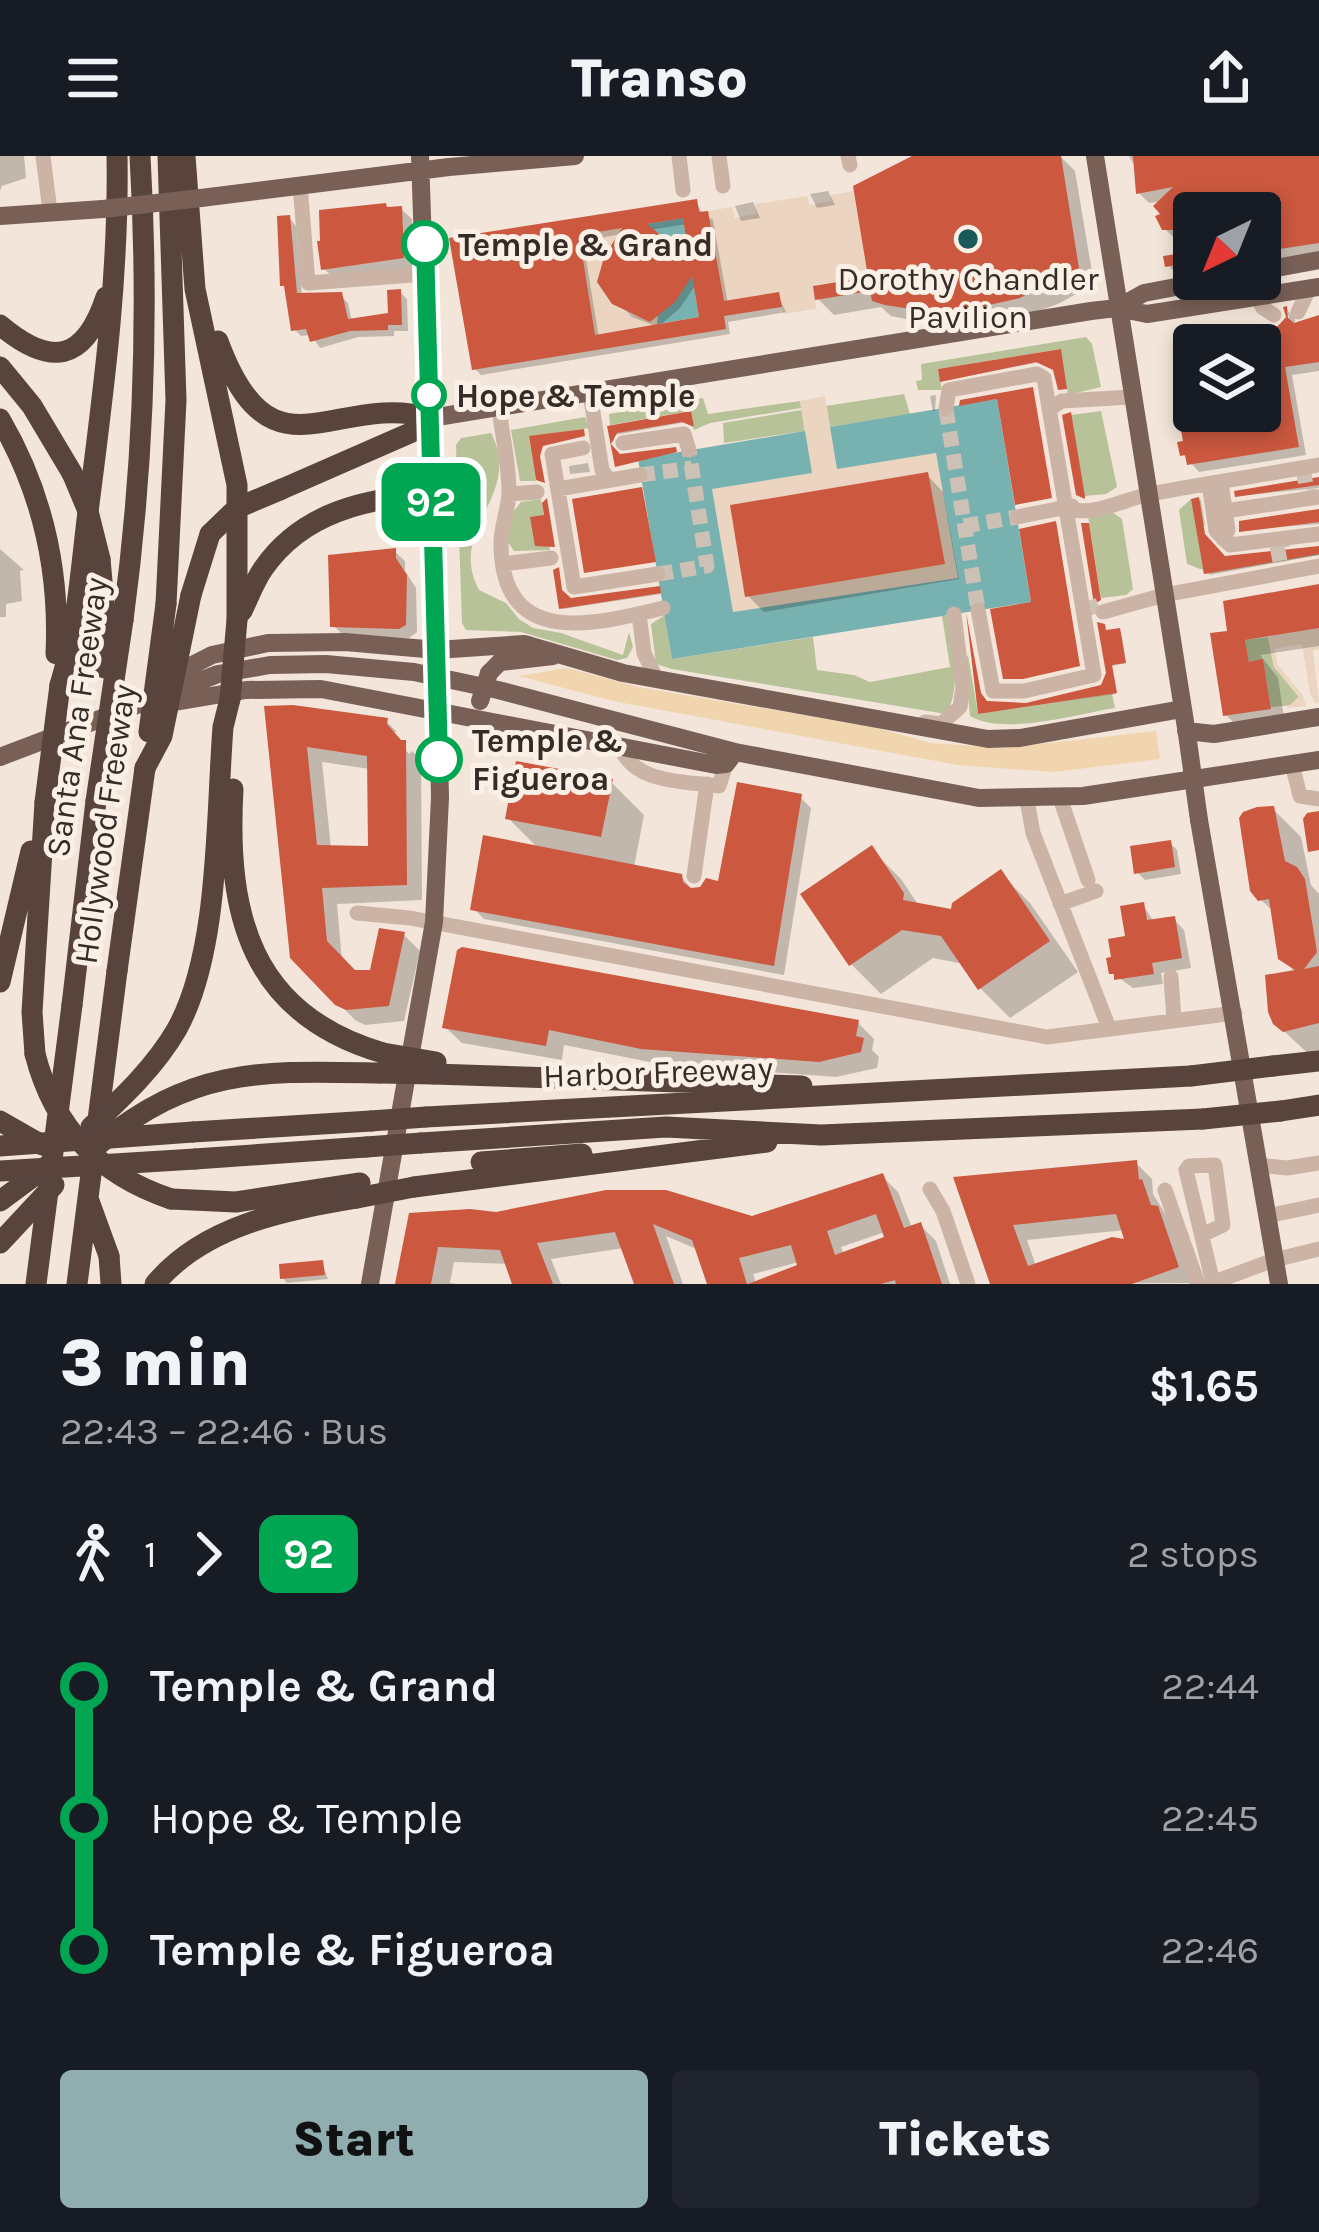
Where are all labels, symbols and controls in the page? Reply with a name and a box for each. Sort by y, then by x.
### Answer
icon: menu [60,45,126,111]
icon: share [1193,45,1259,111]
text: Transo [571,46,748,110]
north arrow [1173,192,1281,300]
map controls [1173,192,1281,432]
marker: Temple & Grand [403,222,447,266]
place label: Temple & Grand [458,226,713,264]
marker: Dorothy Chandler Pavilion [955,226,981,252]
place label: Dorothy Chandler Pavilion [837,260,1099,336]
button: layers [1173,324,1281,432]
place label: Hope & Temple [456,377,695,415]
marker: Hope & Temple [413,379,445,411]
line badge: 92 [377,463,485,541]
text: 92 [405,477,457,527]
street label: Santa Ana Freeway [39,575,115,859]
street label: Hollywood Freeway [67,682,143,966]
place label: Temple & Figueroa [472,722,623,798]
marker: Temple & Figueroa [417,737,461,781]
street label: Harbor Freeway [542,1049,774,1095]
text: 3 min [60,1324,251,1402]
text: $1.65 [1149,1360,1259,1412]
text: 22:43 – 22:46 · Bus [60,1408,388,1454]
icon: walk [60,1521,126,1587]
icon: forward [175,1521,241,1587]
text: 92 [283,1529,334,1579]
text: 1 [144,1531,157,1577]
text: 2 stops [1127,1531,1259,1577]
text: Temple & Grand [150,1660,498,1712]
text: 22:44 [1161,1663,1259,1709]
text: Hope & Temple [150,1792,463,1844]
text: 22:45 [1161,1795,1259,1841]
text: Temple & Figueroa [150,1924,555,1976]
text: 22:46 [1161,1927,1259,1973]
button: Start [60,2070,648,2208]
button: Tickets [672,2070,1259,2208]

